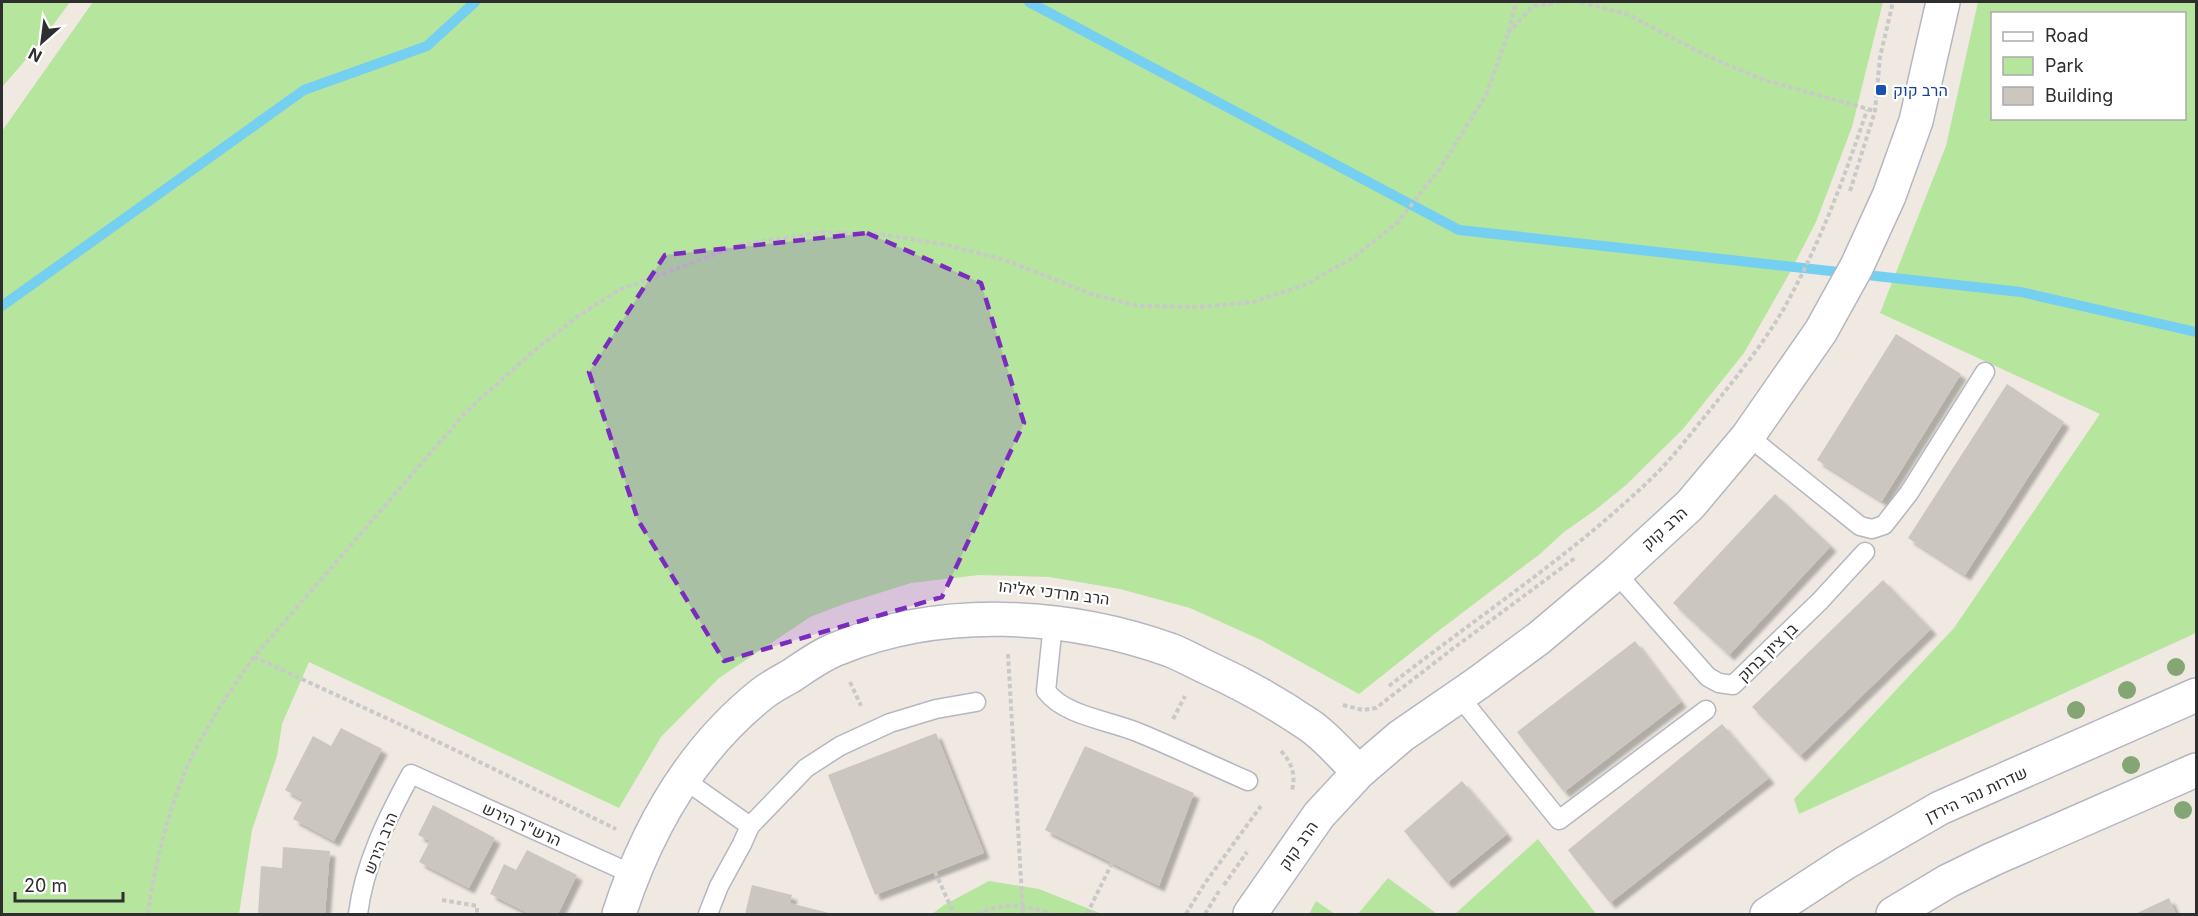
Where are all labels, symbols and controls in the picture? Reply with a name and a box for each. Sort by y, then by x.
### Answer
north arrow [12,12,72,72]
legend [1991,12,2186,120]
text: Road [2045,25,2088,46]
text: N [25,44,45,67]
text: Park [2045,55,2084,76]
place label: הרב קוק [1893,80,1948,100]
marker: הרב קוק [1874,83,1888,97]
text: Building [2045,85,2113,106]
street label: הרב קוק [1637,502,1691,554]
street label: הרב מרדכי אליהו [997,575,1111,609]
street label: בן ציון ברוק [1733,618,1802,686]
street label: שדרות נהר הירדן [1922,762,2030,826]
street label: הרש"ר הירש [479,798,565,850]
street label: הרב הירש [359,809,401,877]
street label: הרב קוק [1274,817,1322,873]
scale bar [15,865,123,903]
text: 20 m [24,875,67,896]

